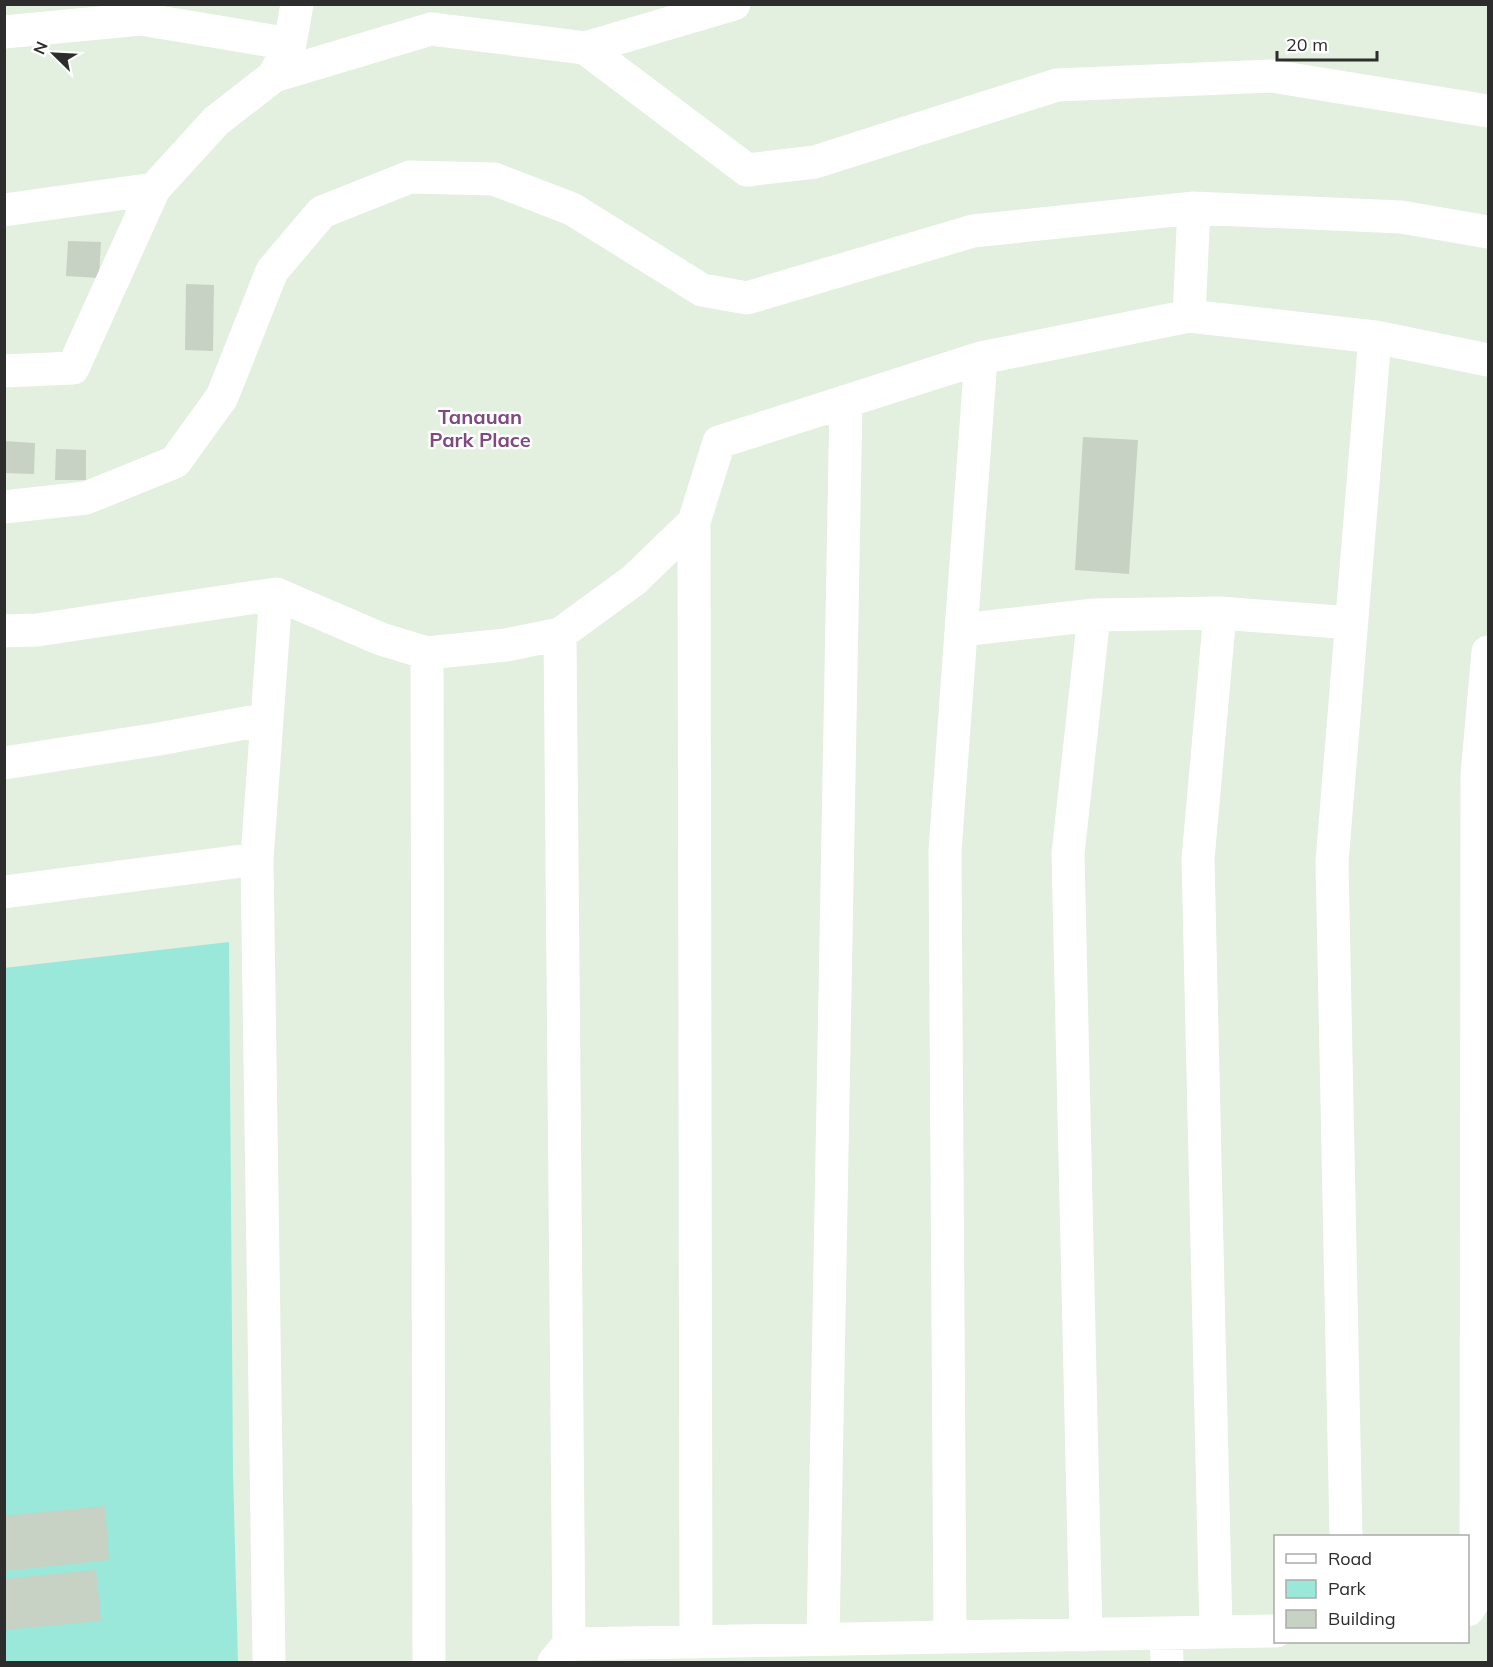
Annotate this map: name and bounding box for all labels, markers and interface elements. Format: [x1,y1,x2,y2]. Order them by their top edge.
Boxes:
north arrow [24,24,84,84]
scale bar [1277,24,1378,62]
text: 20 m [1286,33,1328,56]
text: N [29,38,52,57]
district label: Tanauan Park Place [429,404,531,452]
legend [1274,1535,1469,1643]
text: Road [1328,1547,1372,1570]
text: Park [1328,1577,1367,1600]
text: Building [1328,1607,1396,1630]

